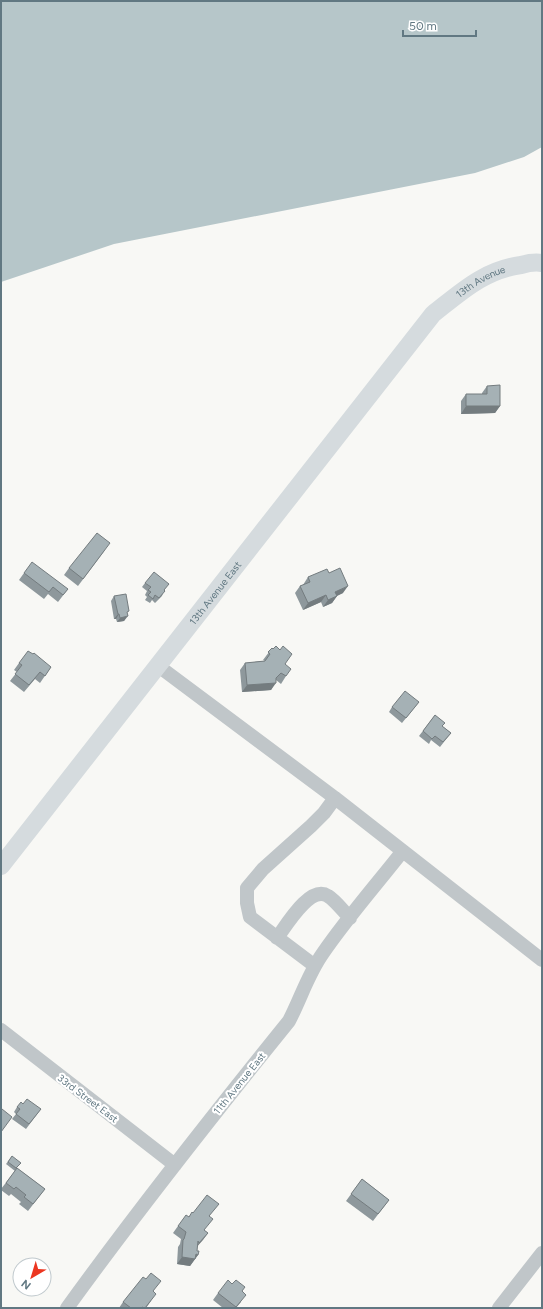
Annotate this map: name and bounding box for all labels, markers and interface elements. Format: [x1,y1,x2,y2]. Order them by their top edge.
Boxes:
scale bar [403,12,476,38]
text: 50 m [409,19,437,33]
street label: 13th Avenue [453,263,508,301]
street label: 13th Avenue East [186,558,244,627]
street label: 11th Avenue East [210,1050,268,1117]
street label: 33rd Street East [55,1071,121,1126]
north arrow [12,1257,52,1297]
text: N [19,1277,34,1292]

